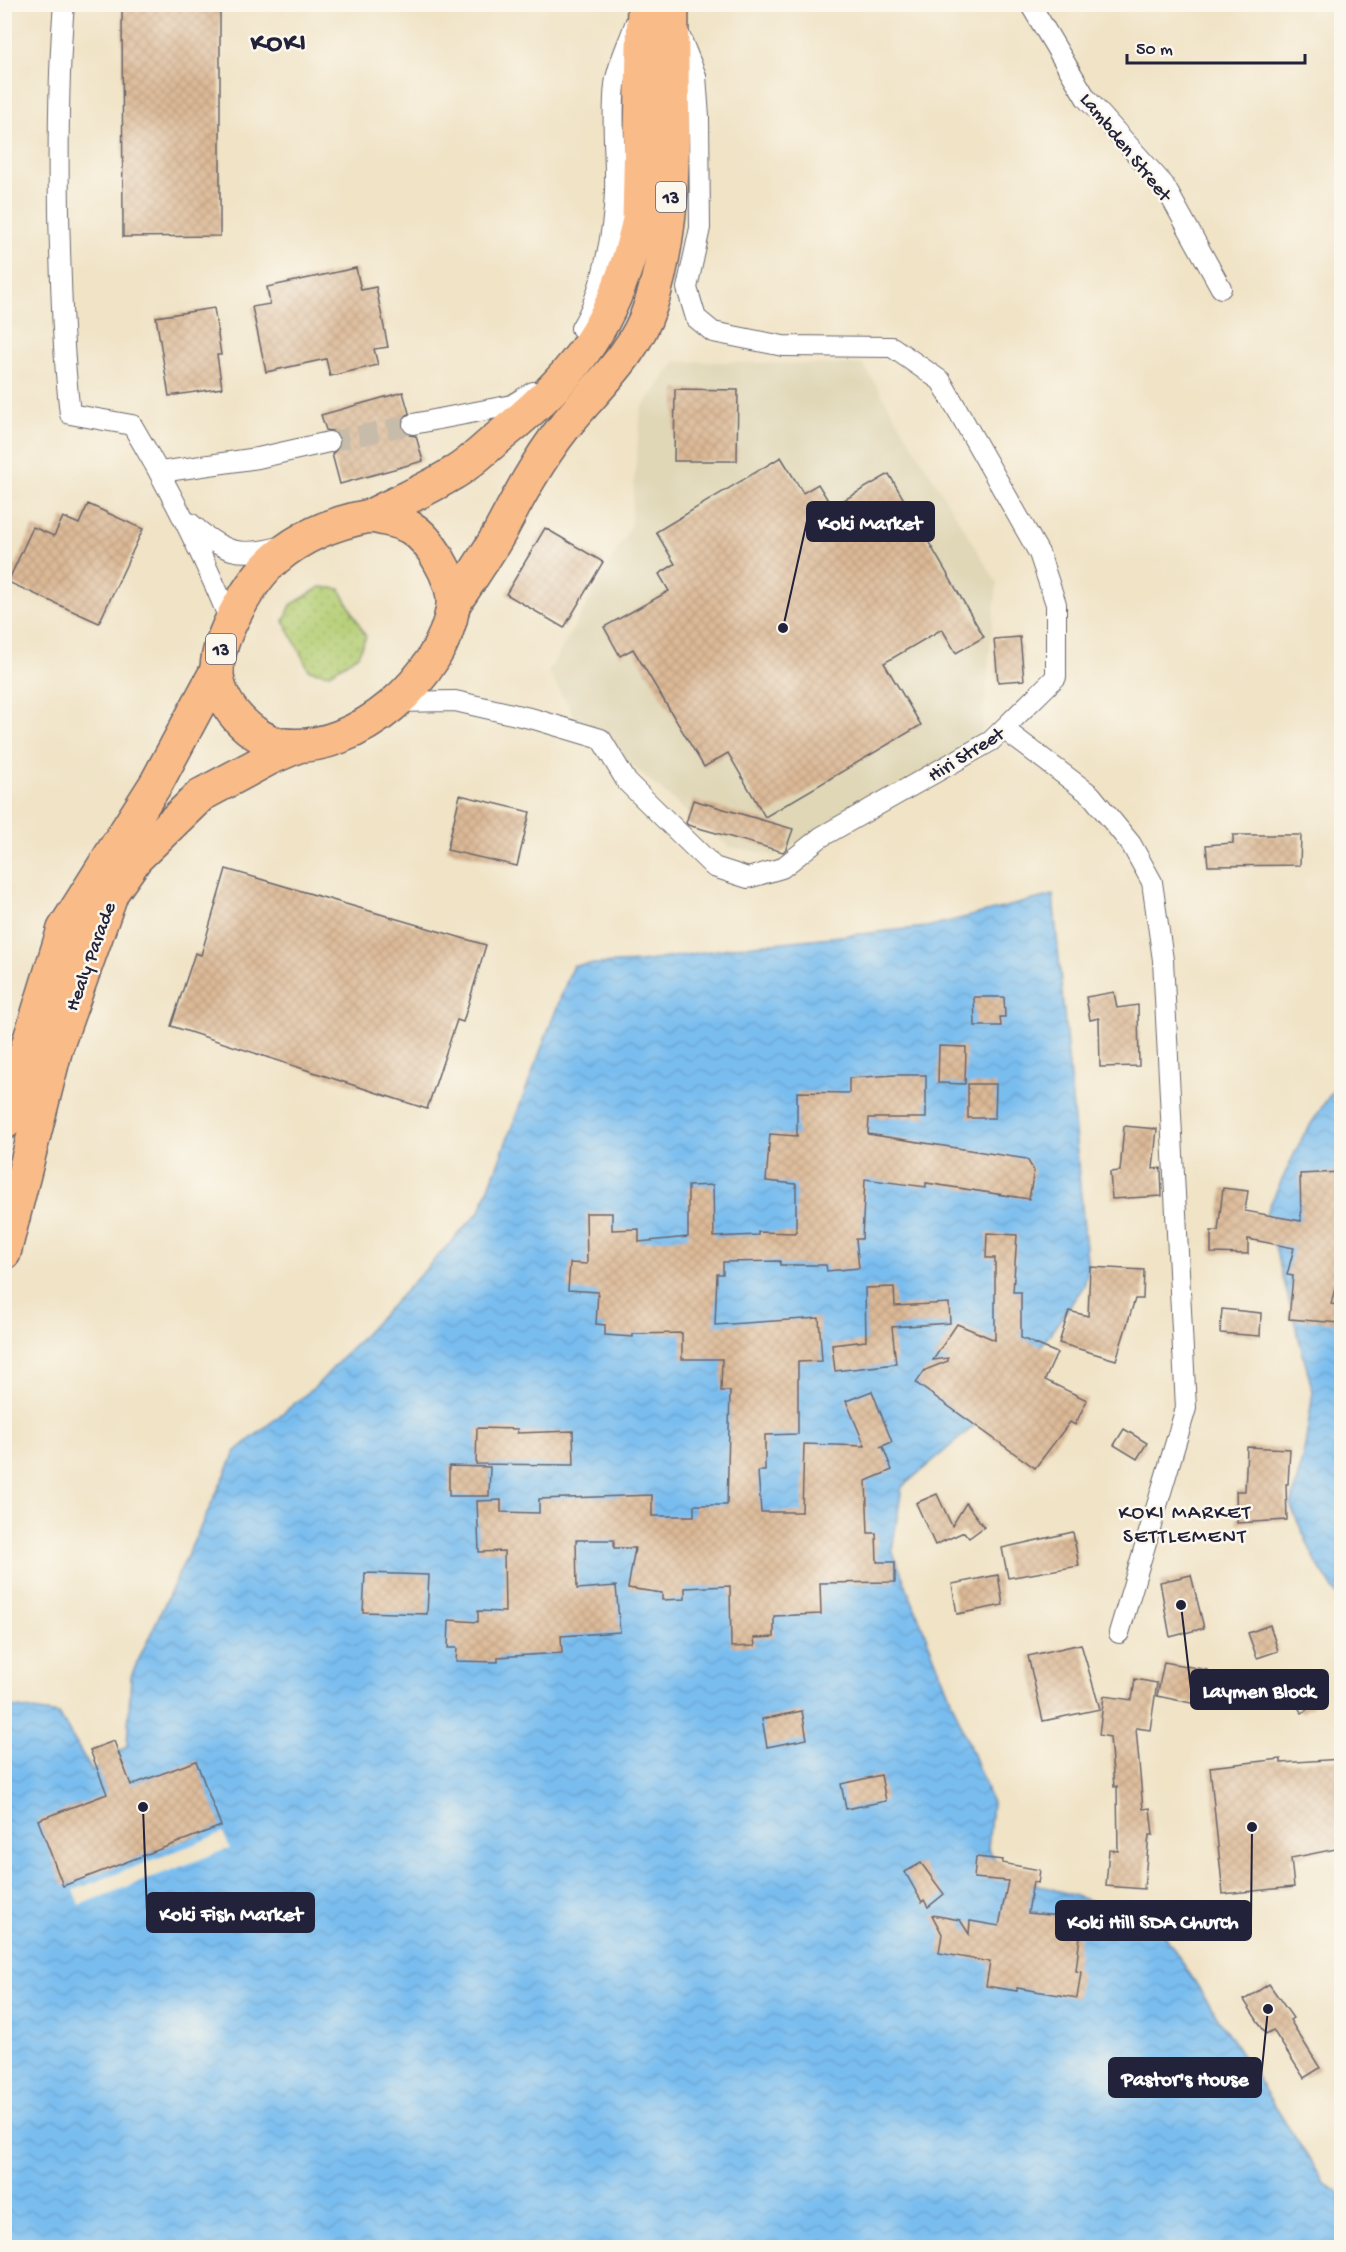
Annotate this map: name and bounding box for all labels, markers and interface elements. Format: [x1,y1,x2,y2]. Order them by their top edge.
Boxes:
scale bar [1127,27,1306,65]
district label: KOKI [250,29,307,60]
text: 50 m [1136,40,1173,61]
street label: Lambden Street [1074,89,1176,208]
road number: 13 [656,182,686,212]
callout: Koki Market [807,502,934,541]
text: Koki Market [817,513,924,538]
road number: 13 [206,634,236,664]
street label: Hiri Street [925,723,1011,788]
street label: Healy Parade [62,899,123,1015]
district label: KOKI MARKET SETTLEMENT [1119,1502,1251,1551]
callout: Laymen Block [1191,1670,1328,1709]
text: Laymen Block [1202,1681,1318,1706]
callout: Koki Fish Market [147,1893,314,1932]
callout: Koki Hill SDA Church [1056,1901,1251,1940]
text: Koki Fish Market [158,1904,305,1929]
text: Koki Hill SDA Church [1066,1912,1239,1937]
callout: Pastor's House [1109,2058,1261,2097]
text: Pastor's House [1120,2069,1250,2094]

